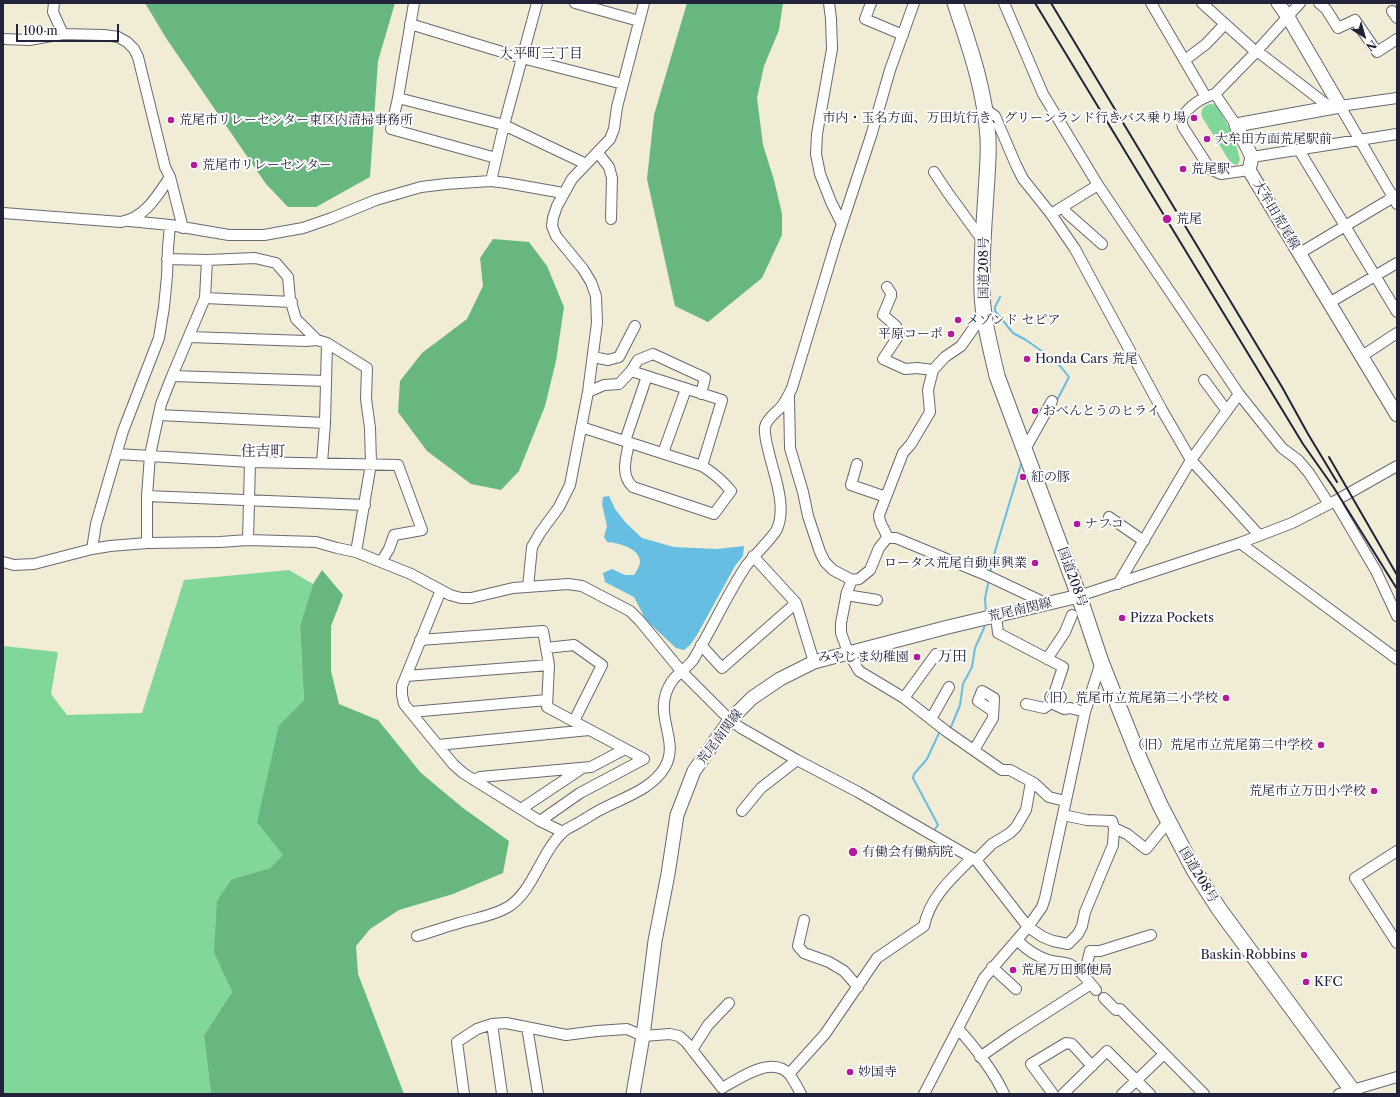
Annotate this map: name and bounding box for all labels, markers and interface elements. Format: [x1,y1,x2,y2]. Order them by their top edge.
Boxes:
scale bar [18,16,121,42]
north arrow [1344,16,1384,56]
text: 100 m [23,23,58,38]
text: N [1363,37,1379,54]
district label: 大平町三丁目 [499,46,583,62]
place label: 市内・玉名方面、万田坑行き、グリーンランド行きバス乗り場 [823,110,1186,126]
place label: 荒尾市リレーセンター東区内清掃事務所 [179,112,413,128]
marker: 市内・玉名方面、万田坑行き、グリーンランド行きバス乗り場 [1189,113,1199,123]
marker: 荒尾市リレーセンター東区内清掃事務所 [166,115,176,125]
place label: 大牟田方面荒尾駅前 [1215,131,1332,147]
marker: 大牟田方面荒尾駅前 [1202,134,1212,144]
place label: 荒尾市リレーセンター [202,157,332,173]
marker: 荒尾市リレーセンター [189,160,199,170]
place label: 荒尾駅 [1191,161,1230,177]
marker: 荒尾駅 [1178,164,1188,174]
street label: 大牟田荒尾線 [1249,178,1303,252]
place label: 荒尾 [1176,211,1202,227]
marker: 荒尾 [1161,213,1173,225]
street label: 国道208号 [976,237,992,299]
place label: メゾンド セピア [966,312,1060,328]
marker: メゾンド セピア [953,315,963,325]
place label: 平原コーポ [878,326,943,342]
marker: 平原コーポ [946,329,956,339]
place label: Honda Cars 荒尾 [1035,351,1138,367]
marker: Honda Cars 荒尾 [1022,354,1032,364]
place label: おべんとうのヒライ [1043,403,1160,419]
marker: おべんとうのヒライ [1030,406,1040,416]
district label: 住吉町 [241,443,285,461]
place label: 紅の豚 [1031,469,1070,485]
marker: 紅の豚 [1018,472,1028,482]
place label: ナフコ [1085,516,1124,532]
marker: ナフコ [1072,519,1082,529]
street label: 国道208号 [1054,545,1090,609]
place label: ロータス荒尾自動車興業 [884,555,1027,571]
marker: ロータス荒尾自動車興業 [1030,558,1040,568]
street label: 荒尾南関線 [987,595,1053,625]
place label: Pizza Pockets [1130,610,1214,626]
marker: Pizza Pockets [1117,613,1127,623]
district label: 万田 [937,648,967,666]
place label: みやじま幼稚園 [818,649,909,665]
marker: みやじま幼稚園 [912,652,922,662]
place label: （旧）荒尾市立荒尾第二小学校 [1036,690,1218,706]
marker: （旧）荒尾市立荒尾第二小学校 [1221,693,1231,703]
street label: 荒尾南関線 [694,706,746,768]
place label: （旧）荒尾市立荒尾第二中学校 [1131,737,1313,753]
marker: （旧）荒尾市立荒尾第二中学校 [1316,740,1326,750]
place label: 荒尾市立万田小学校 [1249,783,1366,799]
marker: 荒尾市立万田小学校 [1369,786,1379,796]
place label: 有働会有働病院 [862,844,953,860]
street label: 国道208号 [1175,844,1221,906]
marker: 有働会有働病院 [847,846,859,858]
place label: Baskin Robbins [1201,947,1296,963]
marker: Baskin Robbins [1299,950,1309,960]
place label: 荒尾万田郵便局 [1021,962,1112,978]
marker: 荒尾万田郵便局 [1008,965,1018,975]
place label: KFC [1314,974,1343,990]
marker: KFC [1301,977,1311,987]
place label: 妙国寺 [858,1064,897,1080]
marker: 妙国寺 [845,1067,855,1077]

